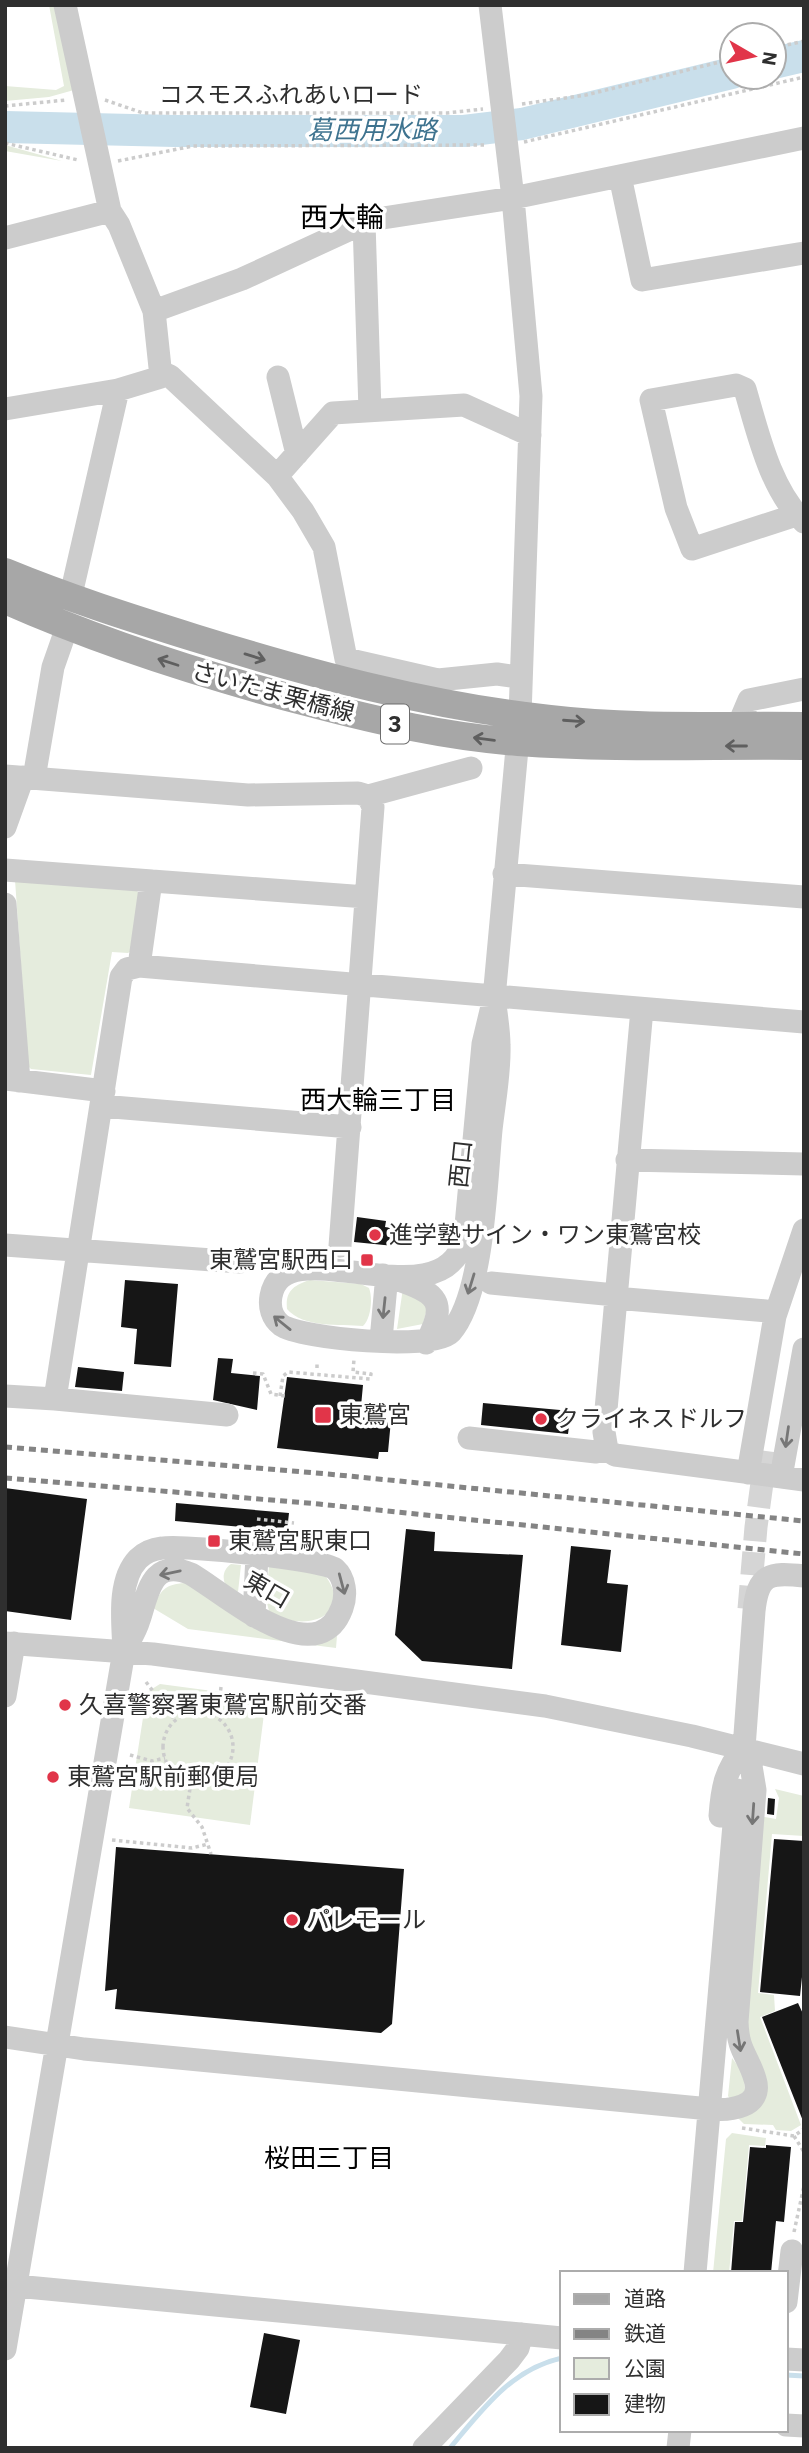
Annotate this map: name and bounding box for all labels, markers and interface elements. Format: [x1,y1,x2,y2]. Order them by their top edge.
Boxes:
north arrow [718,21,788,91]
text: N [757,50,783,67]
street label: コスモスふれあいロード [159,78,423,110]
water label: 葛西用水路 [307,112,439,146]
district label: 西大輪 [300,198,384,235]
one-way arrow [244,651,266,664]
street label: さいたま栗橋線 [188,654,358,728]
one-way arrow [157,655,179,668]
road number: 3 [381,704,409,744]
one-way arrow [562,715,585,728]
one-way arrow [473,732,496,745]
one-way arrow [724,739,747,752]
district label: 西大輪三丁目 [300,1082,456,1116]
street label: 西口 [442,1138,478,1189]
place label: 進学塾サイン・ワン東鷲宮校 [389,1218,701,1250]
marker: 進学塾サイン・ワン東鷲宮校 [367,1227,383,1243]
place label: 東鷲宮駅西口 [209,1243,353,1275]
marker: 東鷲宮駅西口 [359,1252,375,1268]
one-way arrow [464,1273,477,1295]
one-way arrow [377,1296,390,1319]
one-way arrow [274,1315,292,1330]
place label: 東鷲宮 [339,1398,411,1430]
place label: クライネスドルフ [555,1402,747,1434]
marker: 東鷲宮 [313,1405,333,1425]
marker: クライネスドルフ [533,1411,549,1427]
one-way arrow [781,1425,794,1448]
place label: 東鷲宮駅東口 [228,1524,372,1556]
marker: 東鷲宮駅東口 [206,1533,222,1549]
street label: 東口 [239,1563,296,1615]
one-way arrow [159,1567,181,1580]
one-way arrow [336,1573,349,1595]
place label: 久喜警察署東鷲宮駅前交番 [79,1688,367,1720]
marker: 久喜警察署東鷲宮駅前交番 [57,1697,73,1713]
place label: 東鷲宮駅前郵便局 [67,1760,259,1792]
marker: 東鷲宮駅前郵便局 [45,1769,61,1785]
one-way arrow [746,1802,759,1825]
place label: パレモール [306,1903,426,1935]
marker: パレモール [284,1912,300,1928]
one-way arrow [733,2029,746,2052]
district label: 桜田三丁目 [264,2140,394,2174]
legend [560,2271,788,2432]
text: 道路 [624,2284,666,2312]
text: 鉄道 [624,2319,666,2347]
text: 公園 [624,2354,666,2382]
text: 建物 [624,2389,666,2417]

